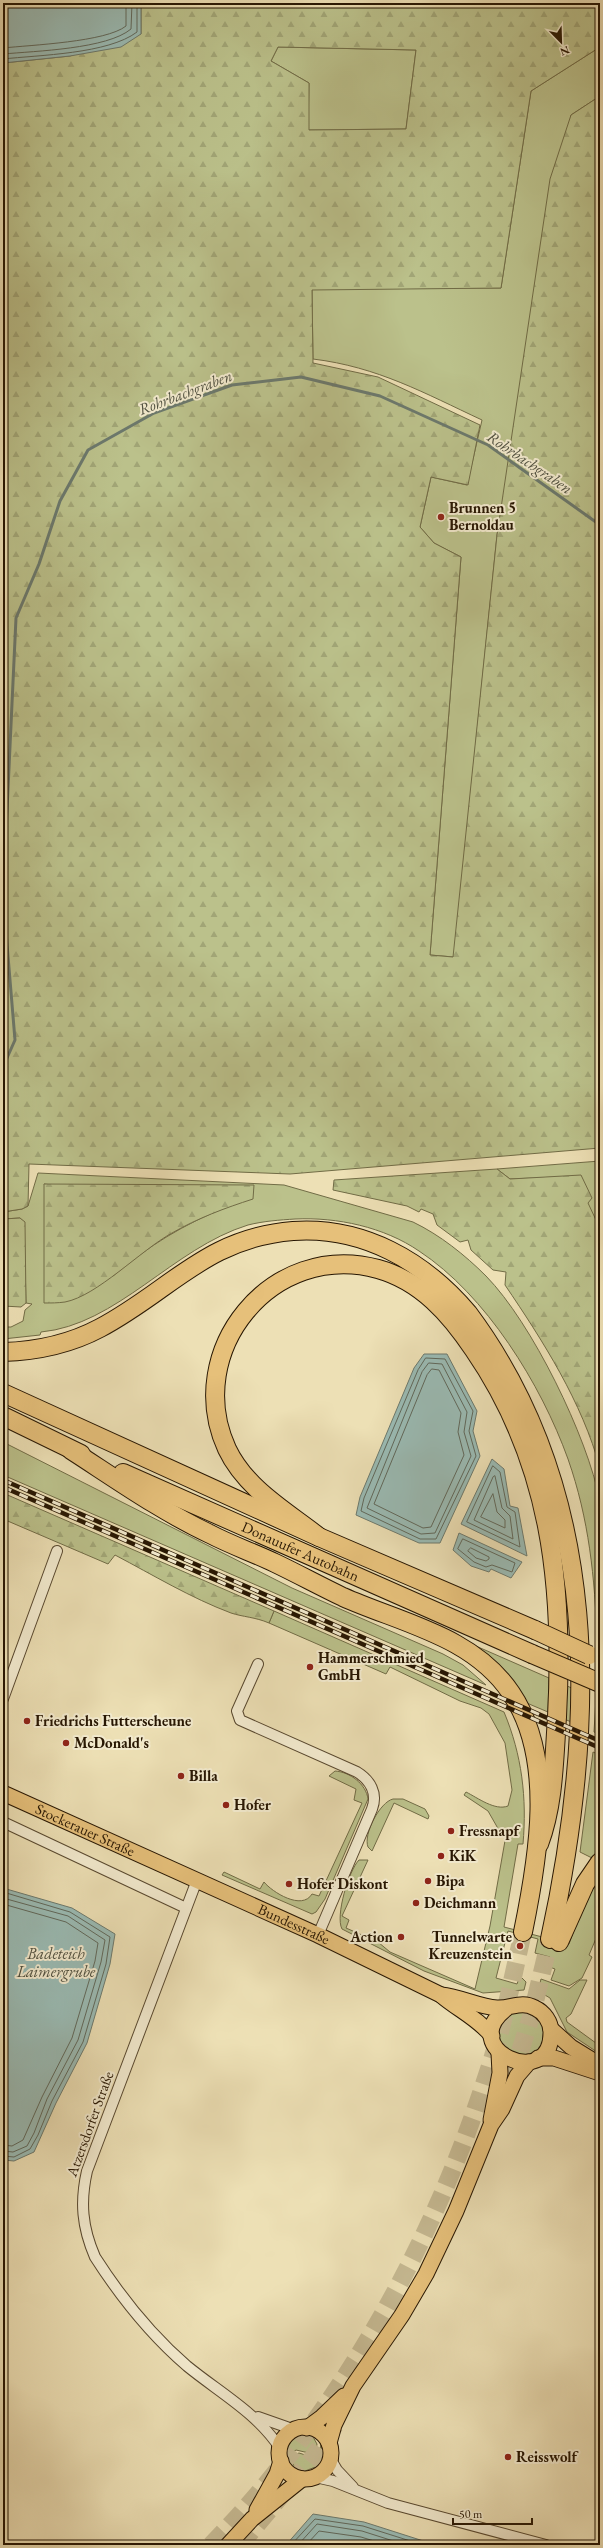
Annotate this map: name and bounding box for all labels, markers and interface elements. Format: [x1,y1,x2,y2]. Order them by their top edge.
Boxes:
north arrow [541,22,581,62]
text: N [558,43,572,59]
water label: Rohrbachgraben [135,365,235,420]
water label: Rohrbachgraben [483,426,577,499]
place label: Brunnen 5 Bernoldau [449,498,516,534]
marker: Brunnen 5 Bernoldau [436,512,446,522]
street label: Donauufer Autobahn [239,1517,362,1585]
place label: Hammerschmied GmbH [318,1648,425,1684]
marker: Hammerschmied GmbH [305,1662,315,1672]
place label: Friedrichs Futterscheune [35,1711,191,1730]
marker: Friedrichs Futterscheune [22,1716,32,1726]
place label: McDonald's [74,1733,149,1752]
marker: McDonald's [61,1738,71,1748]
place label: Billa [189,1766,218,1785]
marker: Billa [176,1771,186,1781]
place label: Hofer [234,1795,272,1814]
street label: Stockerauer Straße [33,1799,138,1860]
marker: Hofer [221,1800,231,1810]
place label: Fressnapf [459,1821,521,1840]
marker: Fressnapf [446,1826,456,1836]
place label: KiK [449,1846,477,1865]
marker: KiK [436,1851,446,1861]
place label: Bipa [436,1871,465,1890]
place label: Hofer Diskont [297,1874,389,1893]
marker: Bipa [423,1876,433,1886]
marker: Hofer Diskont [284,1879,294,1889]
place label: Deichmann [424,1893,497,1912]
marker: Deichmann [411,1898,421,1908]
street label: Bundesstraße [255,1899,333,1948]
place label: Action [349,1927,394,1946]
place label: Tunnelwarte Kreuzenstein [429,1927,512,1963]
marker: Action [396,1932,406,1942]
marker: Tunnelwarte Kreuzenstein [515,1941,525,1951]
water label: Badeteich Laimergrube [16,1943,96,1982]
street label: Atzersdorfer Straße [61,2068,117,2180]
place label: Reisswolf [516,2447,580,2466]
marker: Reisswolf [503,2452,513,2462]
scale bar [453,2500,532,2526]
text: 50 m [459,2506,483,2522]

